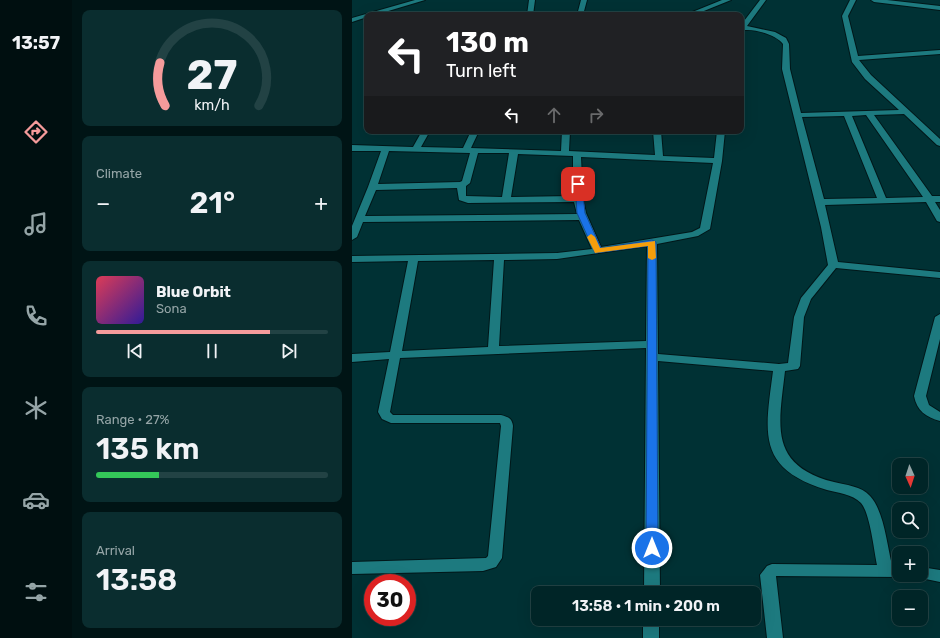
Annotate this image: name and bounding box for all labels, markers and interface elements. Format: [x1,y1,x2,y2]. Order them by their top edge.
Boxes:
text: 130 m [446,26,529,59]
icon: left [380,28,432,80]
text: 13:57 [12,32,60,54]
text: 27 [187,50,237,99]
text: Turn left [446,60,516,82]
text: km/h [194,96,230,113]
icon: left [501,104,523,126]
icon: ahead [543,104,565,126]
icon: right [585,104,607,126]
icon: directions [22,118,50,146]
text: Climate [96,166,142,181]
pin [561,167,595,201]
icon: arrive [567,173,589,195]
text: 21° [190,185,235,221]
text: − [96,190,110,217]
text: + [314,190,328,217]
icon: music [22,210,50,238]
text: Blue Orbit [156,283,231,301]
text: Sona [156,301,187,316]
icon: phone [22,302,50,330]
icon: previous [124,340,146,362]
icon: pause [201,340,223,362]
icon: next [278,340,300,362]
icon: climate [22,394,50,422]
text: Range · 27% [96,412,169,427]
text: 135 km [96,431,200,467]
north arrow [892,458,928,494]
map controls [892,458,928,626]
icon: car [22,486,50,514]
button: search [892,502,928,538]
position arrow [631,527,673,569]
text: Arrival [96,543,135,558]
button: + [892,546,928,582]
text: 13:58 [96,562,177,598]
speed limit sign: 30 [364,574,416,626]
icon: filters [22,578,50,606]
button: − [892,590,928,626]
text: 13:58 · 1 min · 200 m [572,597,720,615]

